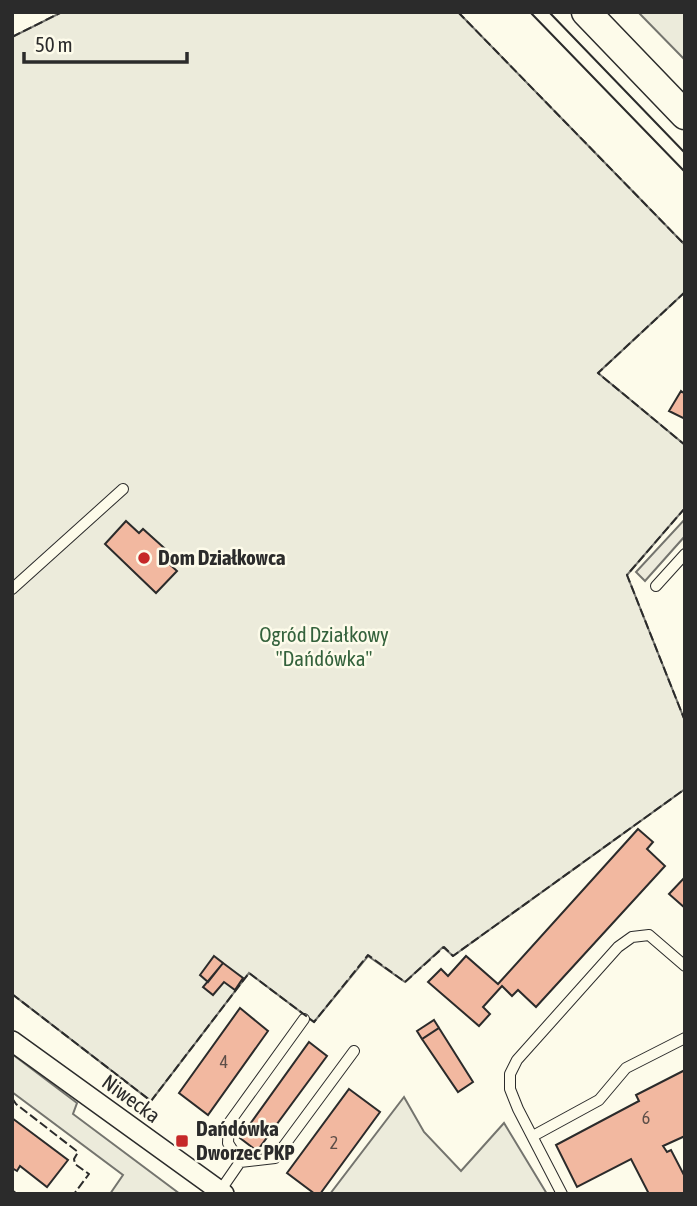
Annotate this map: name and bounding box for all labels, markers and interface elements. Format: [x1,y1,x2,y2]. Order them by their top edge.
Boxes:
scale bar [24,21,187,65]
text: 50 m [35,32,73,56]
place label: Dom Działkowca [158,545,286,569]
marker: Dom Działkowca [136,550,152,566]
park label: Ogród Działkowy "Dańdówka" [259,622,389,670]
house number: 4 [220,1051,228,1072]
street label: Niwecka [98,1069,165,1127]
house number: 6 [642,1107,650,1128]
place label: Dańdówka Dworzec PKP [196,1116,295,1164]
house number: 2 [330,1132,338,1153]
marker: Dańdówka Dworzec PKP [174,1133,190,1149]

